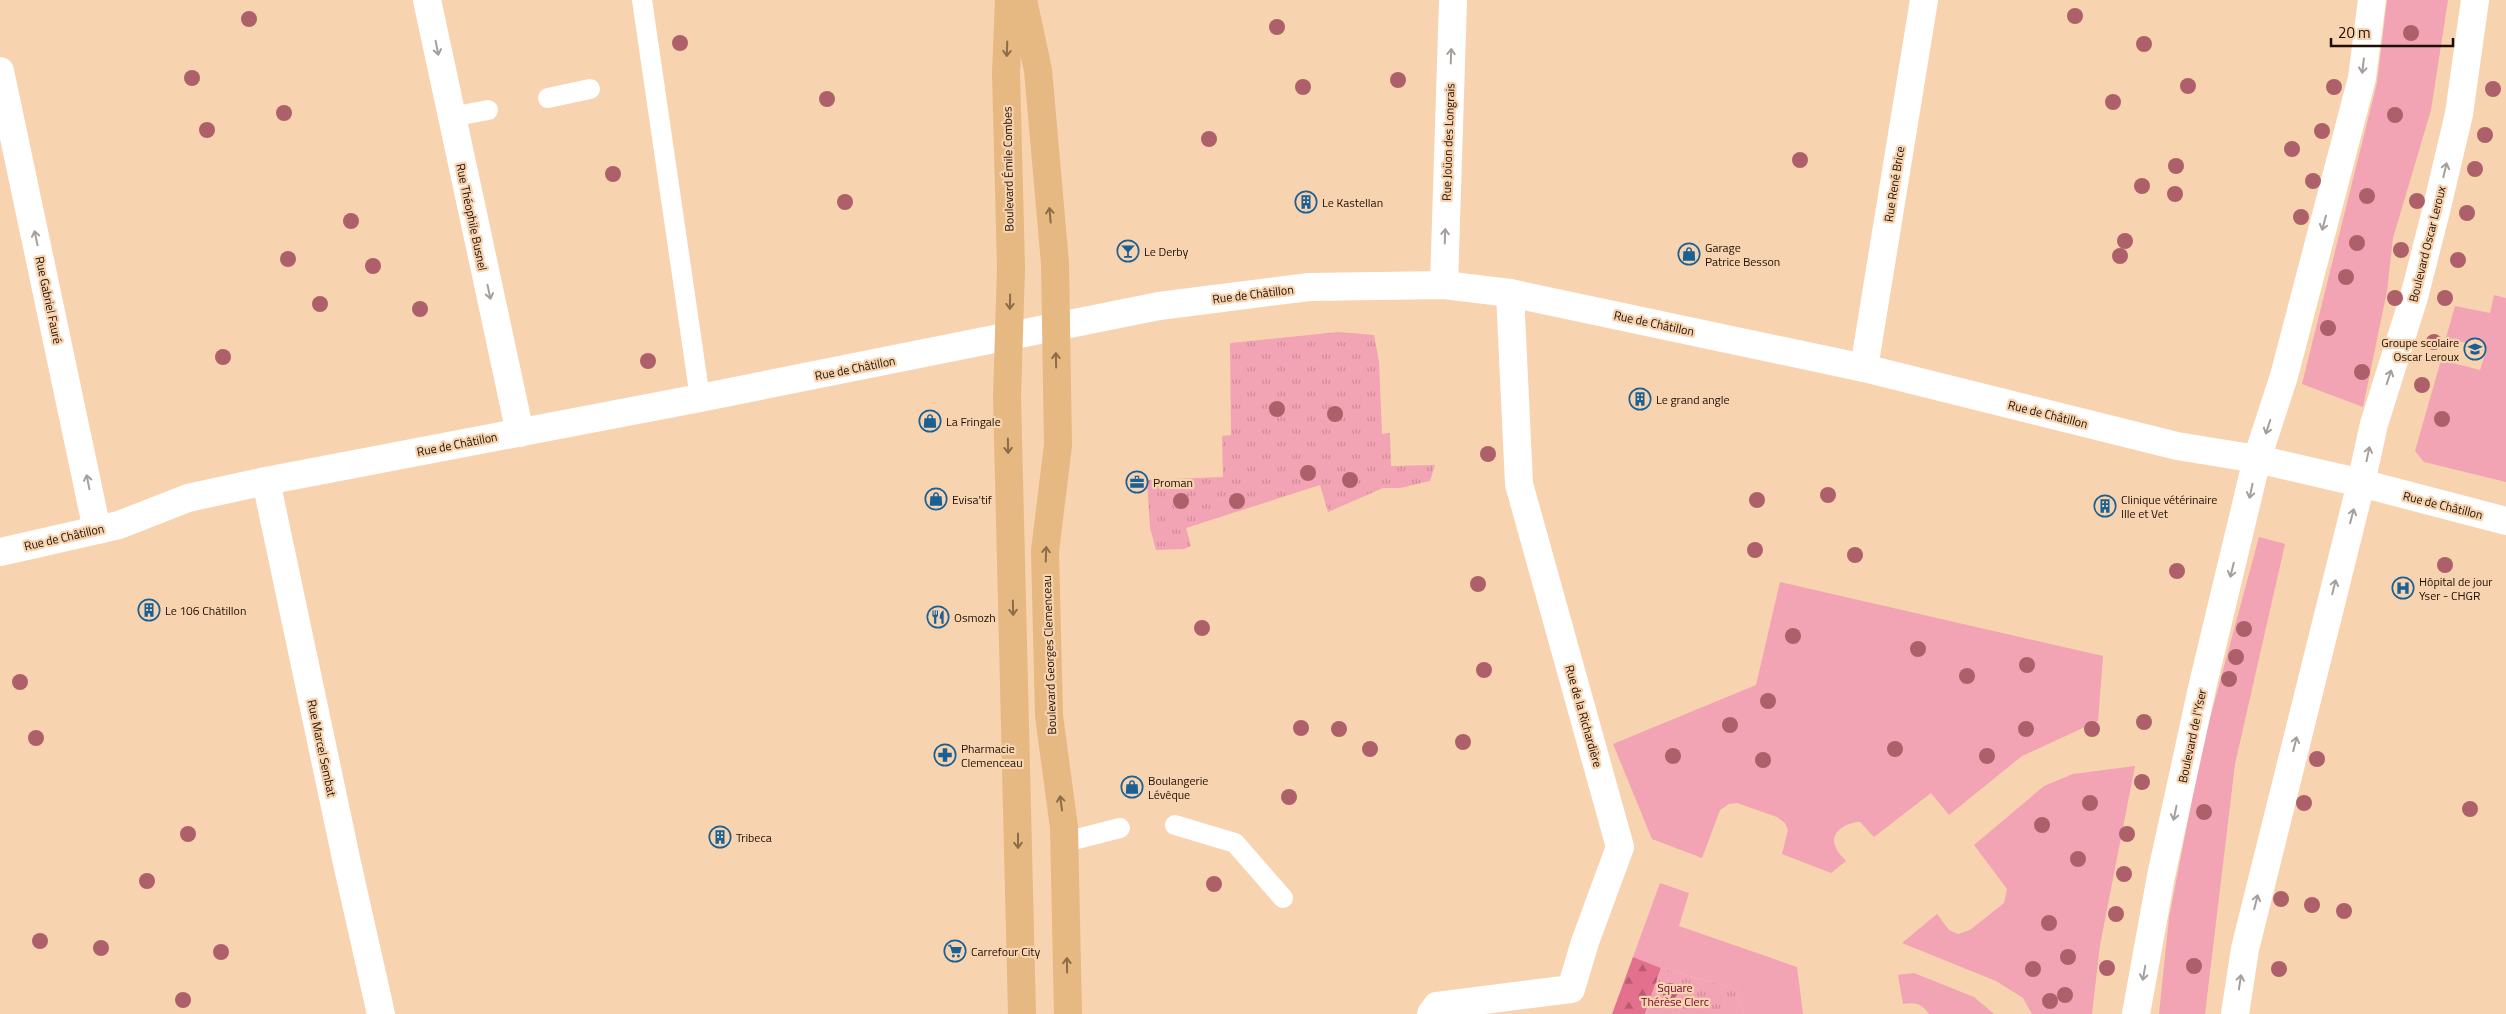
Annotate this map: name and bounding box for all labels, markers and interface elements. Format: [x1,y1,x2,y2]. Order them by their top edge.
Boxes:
scale bar [2331,15,2454,47]
text: 20 m [2338,21,2371,44]
one-way arrow [432,39,442,55]
one-way arrow [1002,40,1011,56]
one-way arrow [1446,49,1456,65]
one-way arrow [2358,57,2368,73]
street label: Rue Joüon des Longrais [1436,82,1460,201]
street label: Boulevard Émile Combes [997,106,1019,232]
street label: Rue René Brice [1879,145,1909,223]
street label: Rue Théophile Busnel [451,162,493,272]
one-way arrow [2441,162,2450,178]
street label: Boulevard Oscar Leroux [2403,183,2451,304]
building icon: Le Kastellan [1294,190,1318,214]
place label: Le Kastellan [1322,193,1383,212]
one-way arrow [1046,207,1055,223]
one-way arrow [2319,215,2329,231]
one-way arrow [1440,228,1449,244]
one-way arrow [30,230,40,246]
place label: Garage Patrice Besson [1705,238,1780,271]
bar icon: Le Derby [1116,239,1140,263]
place label: Le Derby [1144,242,1189,261]
shop icon: Garage Patrice Besson [1677,242,1701,266]
street label: Rue Gabriel Fauré [30,255,68,345]
street label: Rue de Châtillon [1211,280,1295,308]
one-way arrow [485,284,494,300]
one-way arrow [1005,294,1014,310]
street label: Rue de Châtillon [1612,305,1696,341]
place label: Groupe scolaire Oscar Leroux [2381,333,2460,366]
school or university icon: Groupe scolaire Oscar Leroux [2463,337,2487,361]
street label: Rue de Châtillon [813,351,897,385]
one-way arrow [1051,352,1061,368]
one-way arrow [2384,370,2394,386]
building icon: Le grand angle [1628,387,1652,411]
place label: Le grand angle [1656,390,1730,409]
street label: Rue de Châtillon [2006,395,2090,433]
shop icon: La Fringale [918,409,942,433]
place label: La Fringale [946,412,1001,431]
one-way arrow [2263,419,2272,434]
street label: Rue de Châtillon [415,427,499,461]
one-way arrow [1004,438,1013,454]
one-way arrow [2364,446,2373,462]
office icon: Proman [1125,470,1149,494]
place label: Proman [1153,473,1193,492]
one-way arrow [83,475,92,491]
one-way arrow [2245,483,2255,499]
street label: Rue de Châtillon [2401,486,2485,524]
shop icon: Evisa'tif [924,487,948,511]
place label: Evisa'tif [952,490,992,509]
place label: Clinique vétérinaire Ille et Vet [2121,490,2217,523]
building icon: Clinique vétérinaire Ille et Vet [2093,494,2117,518]
one-way arrow [2348,509,2358,525]
street label: Rue de Châtillon [22,519,106,555]
one-way arrow [1041,546,1051,562]
one-way arrow [2227,562,2236,578]
place label: Hôpital de jour Yser - CHGR [2419,572,2493,605]
street label: Boulevard Georges Clemenceau [1037,575,1061,735]
hospital icon: Hôpital de jour Yser - CHGR [2391,576,2415,600]
one-way arrow [2330,579,2339,595]
building icon: Le 106 Châtillon [137,598,161,622]
one-way arrow [1008,600,1017,616]
place label: Le 106 Châtillon [165,601,246,620]
restaurant icon: Osmozh [926,605,950,629]
place label: Osmozh [954,608,996,627]
street label: Rue de la Richardière [1560,663,1608,769]
street label: Boulevard de l'Yser [2173,687,2211,785]
street label: Rue Marcel Sembat [302,698,342,799]
one-way arrow [2291,737,2301,753]
place label: Pharmacie Clemenceau [961,739,1023,772]
pharmacy icon: Pharmacie Clemenceau [933,743,957,767]
place label: Boulangerie Lévêque [1148,771,1208,804]
shop icon: Boulangerie Lévêque [1120,775,1144,799]
one-way arrow [1056,795,1066,811]
one-way arrow [2170,805,2179,821]
building icon: Tribeca [708,825,732,849]
place label: Tribeca [736,828,772,847]
one-way arrow [1013,832,1023,848]
one-way arrow [2252,895,2261,911]
supermarket icon: Carrefour City [943,939,967,963]
place label: Carrefour City [971,942,1041,961]
one-way arrow [1062,958,1072,974]
one-way arrow [2138,964,2148,980]
one-way arrow [2235,974,2245,990]
park label: Square Thérèse Clerc [1641,978,1709,1011]

